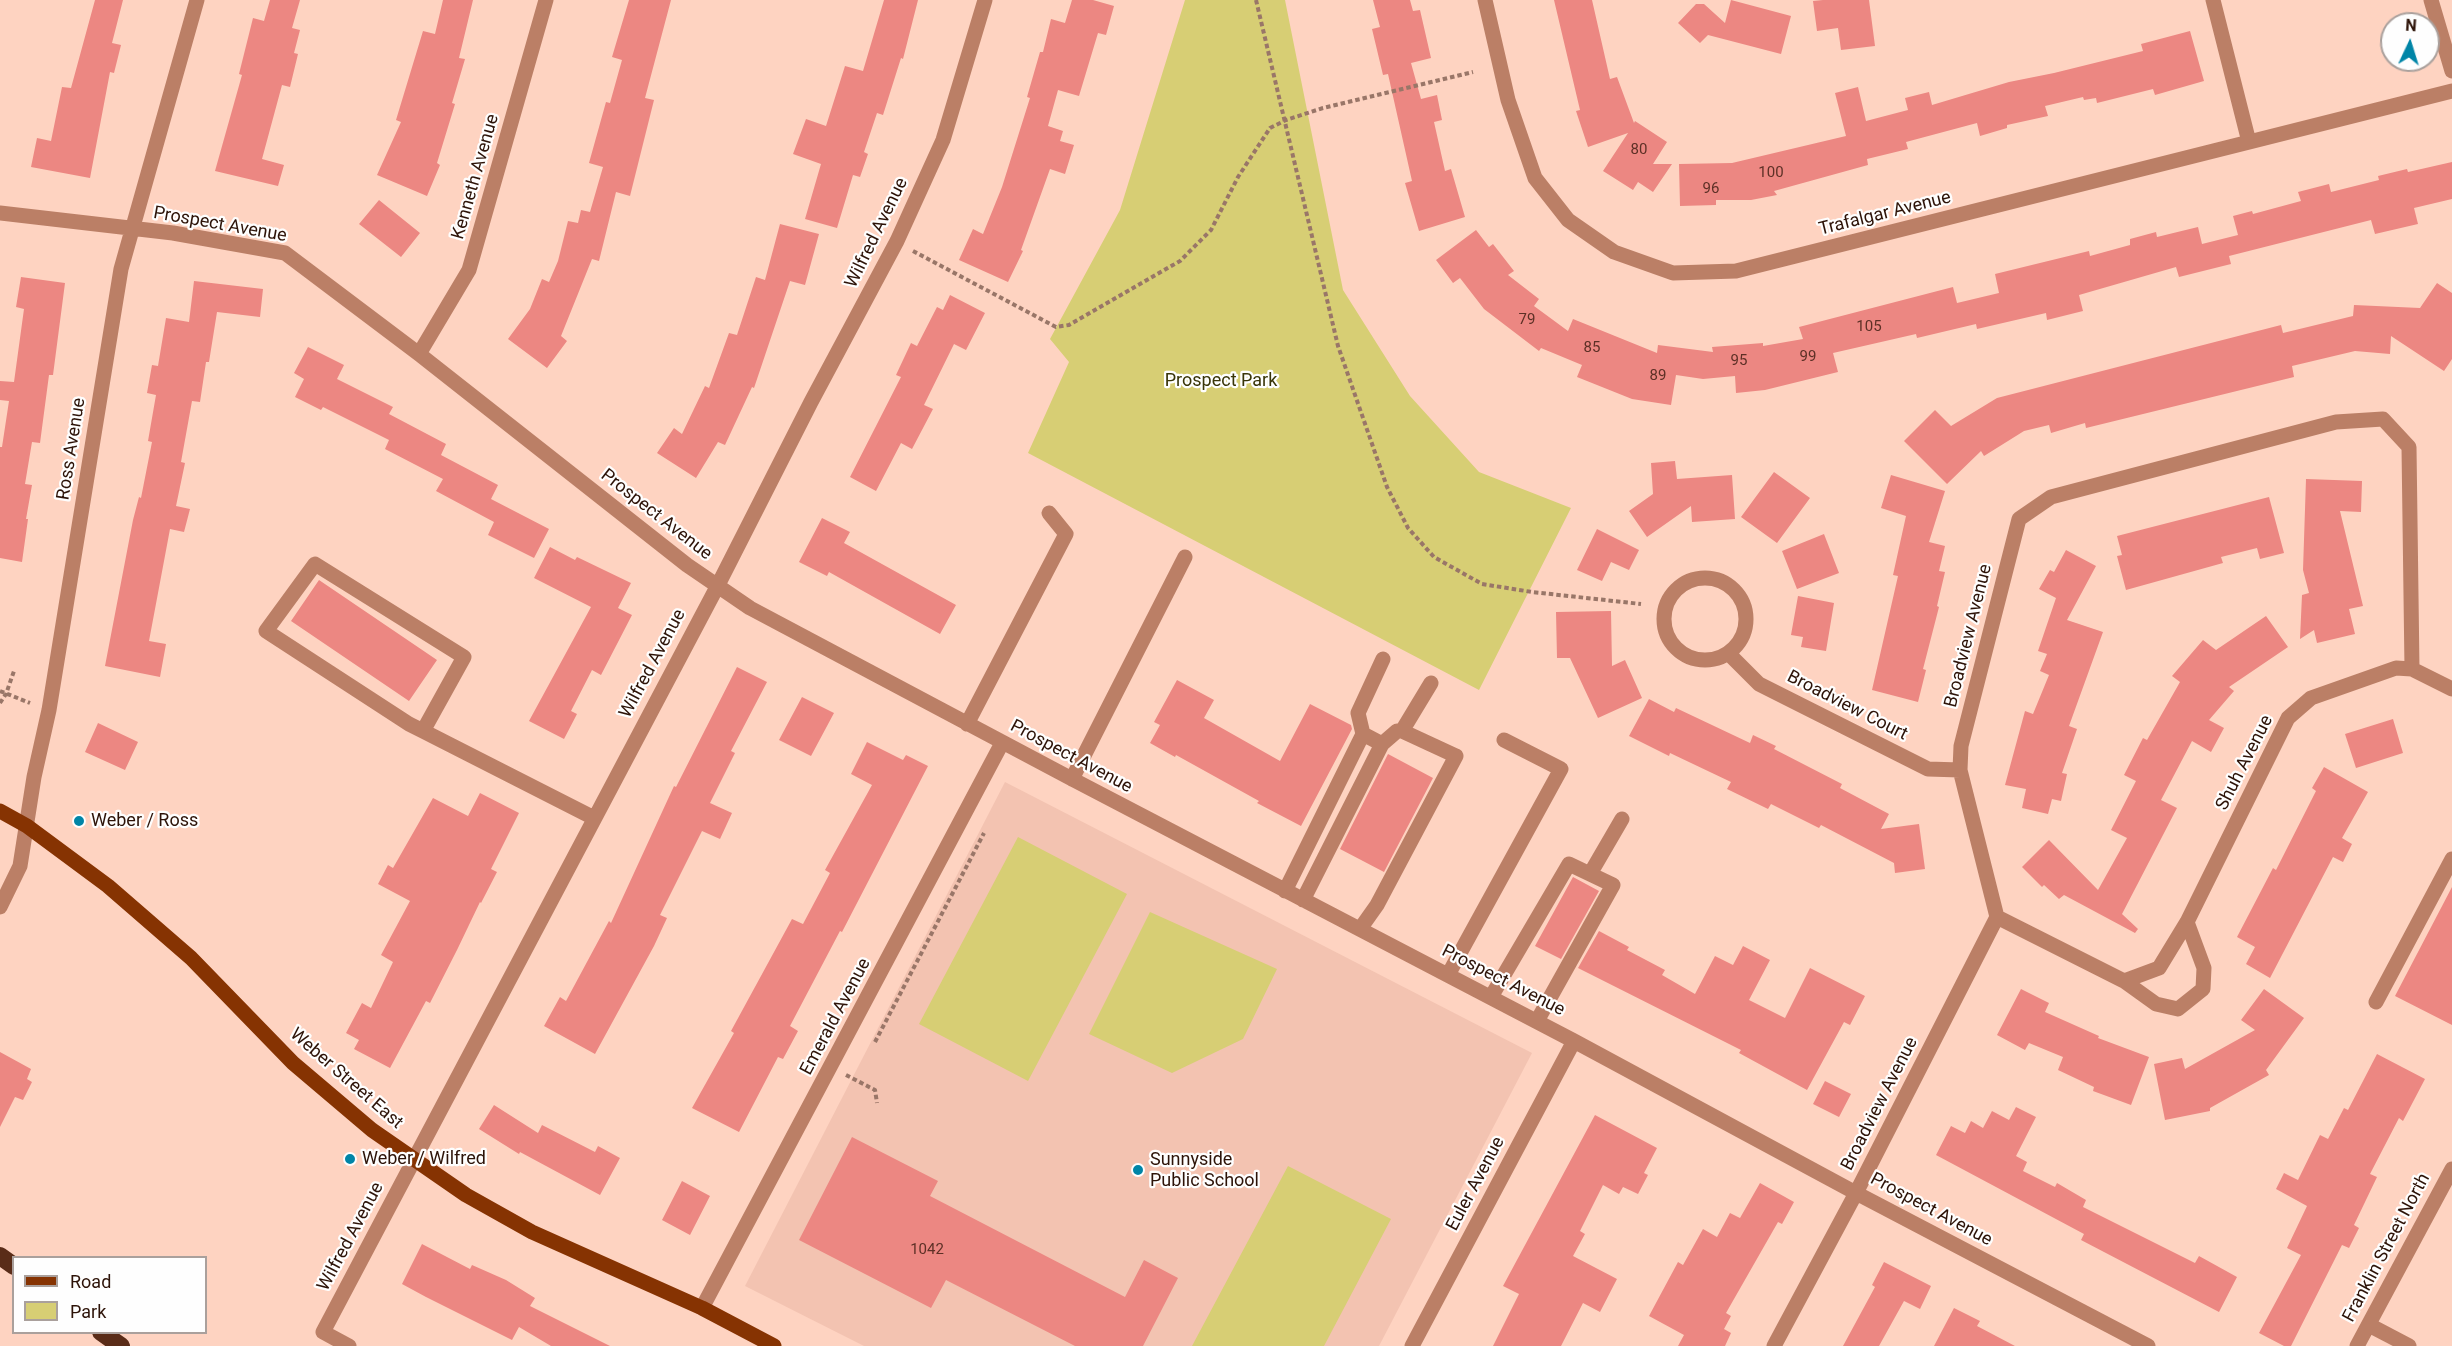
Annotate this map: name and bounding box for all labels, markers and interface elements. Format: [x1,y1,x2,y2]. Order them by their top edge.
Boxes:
north arrow [2380,12,2440,72]
text: N [2405,16,2417,35]
street label: Kenneth Avenue [448,112,504,242]
house number: 80 [1631,141,1647,159]
house number: 100 [1758,164,1784,182]
street label: Wilfred Avenue [841,174,913,292]
house number: 96 [1703,180,1719,198]
street label: Trafalgar Avenue [1817,187,1953,241]
street label: Prospect Avenue [152,203,288,247]
house number: 79 [1519,311,1535,329]
house number: 105 [1856,318,1882,336]
house number: 85 [1584,339,1600,357]
house number: 99 [1800,348,1816,366]
house number: 95 [1731,352,1747,370]
house number: 89 [1650,367,1666,385]
park label: Prospect Park [1165,370,1277,392]
street label: Ross Avenue [53,396,91,502]
street label: Prospect Avenue [596,465,716,565]
street label: Broadview Avenue [1941,562,1997,710]
street label: Wilfred Avenue [615,606,691,722]
street label: Broadview Court [1783,666,1911,746]
street label: Shuh Avenue [2212,712,2278,814]
street label: Prospect Avenue [1006,716,1136,798]
place label: Weber / Ross [91,810,198,832]
marker: Weber / Ross [72,814,86,828]
street label: Prospect Avenue [1438,941,1568,1021]
street label: Emerald Avenue [796,955,876,1079]
street label: Weber Street East [285,1024,407,1134]
street label: Broadview Avenue [1837,1034,1923,1174]
street label: Euler Avenue [1442,1133,1510,1235]
place label: Weber / Wilfred [362,1148,486,1170]
place label: Sunnyside Public School [1150,1149,1259,1192]
marker: Weber / Wilfred [343,1152,357,1166]
marker: Sunnyside Public School [1131,1163,1145,1177]
street label: Prospect Avenue [1866,1169,1996,1251]
street label: Franklin Street North [2339,1170,2435,1326]
street label: Wilfred Avenue [313,1179,389,1295]
house number: 1042 [910,1241,944,1259]
legend [12,1256,207,1334]
text: Road [70,1271,111,1292]
text: Park [70,1301,106,1322]

